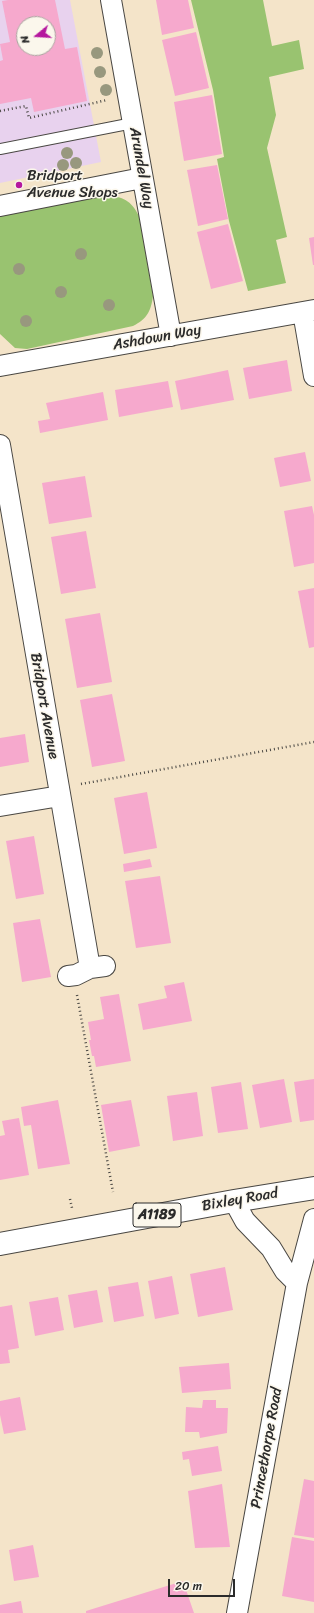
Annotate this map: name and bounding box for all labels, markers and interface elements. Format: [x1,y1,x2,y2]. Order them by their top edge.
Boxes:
north arrow [16,16,56,56]
text: N [15,33,35,46]
street label: Arundel Way [125,126,157,210]
place label: Bridport Avenue Shops [27,167,118,202]
marker: Bridport Avenue Shops [14,180,24,190]
street label: Ashdown Way [111,321,203,355]
street label: Bridport Avenue [26,651,62,761]
street label: Bixley Road [201,1184,279,1216]
road number: A1189 [133,1203,181,1227]
street label: Princethorpe Road [248,1386,286,1510]
scale bar [170,1571,237,1597]
text: 20 m [175,1575,202,1597]

